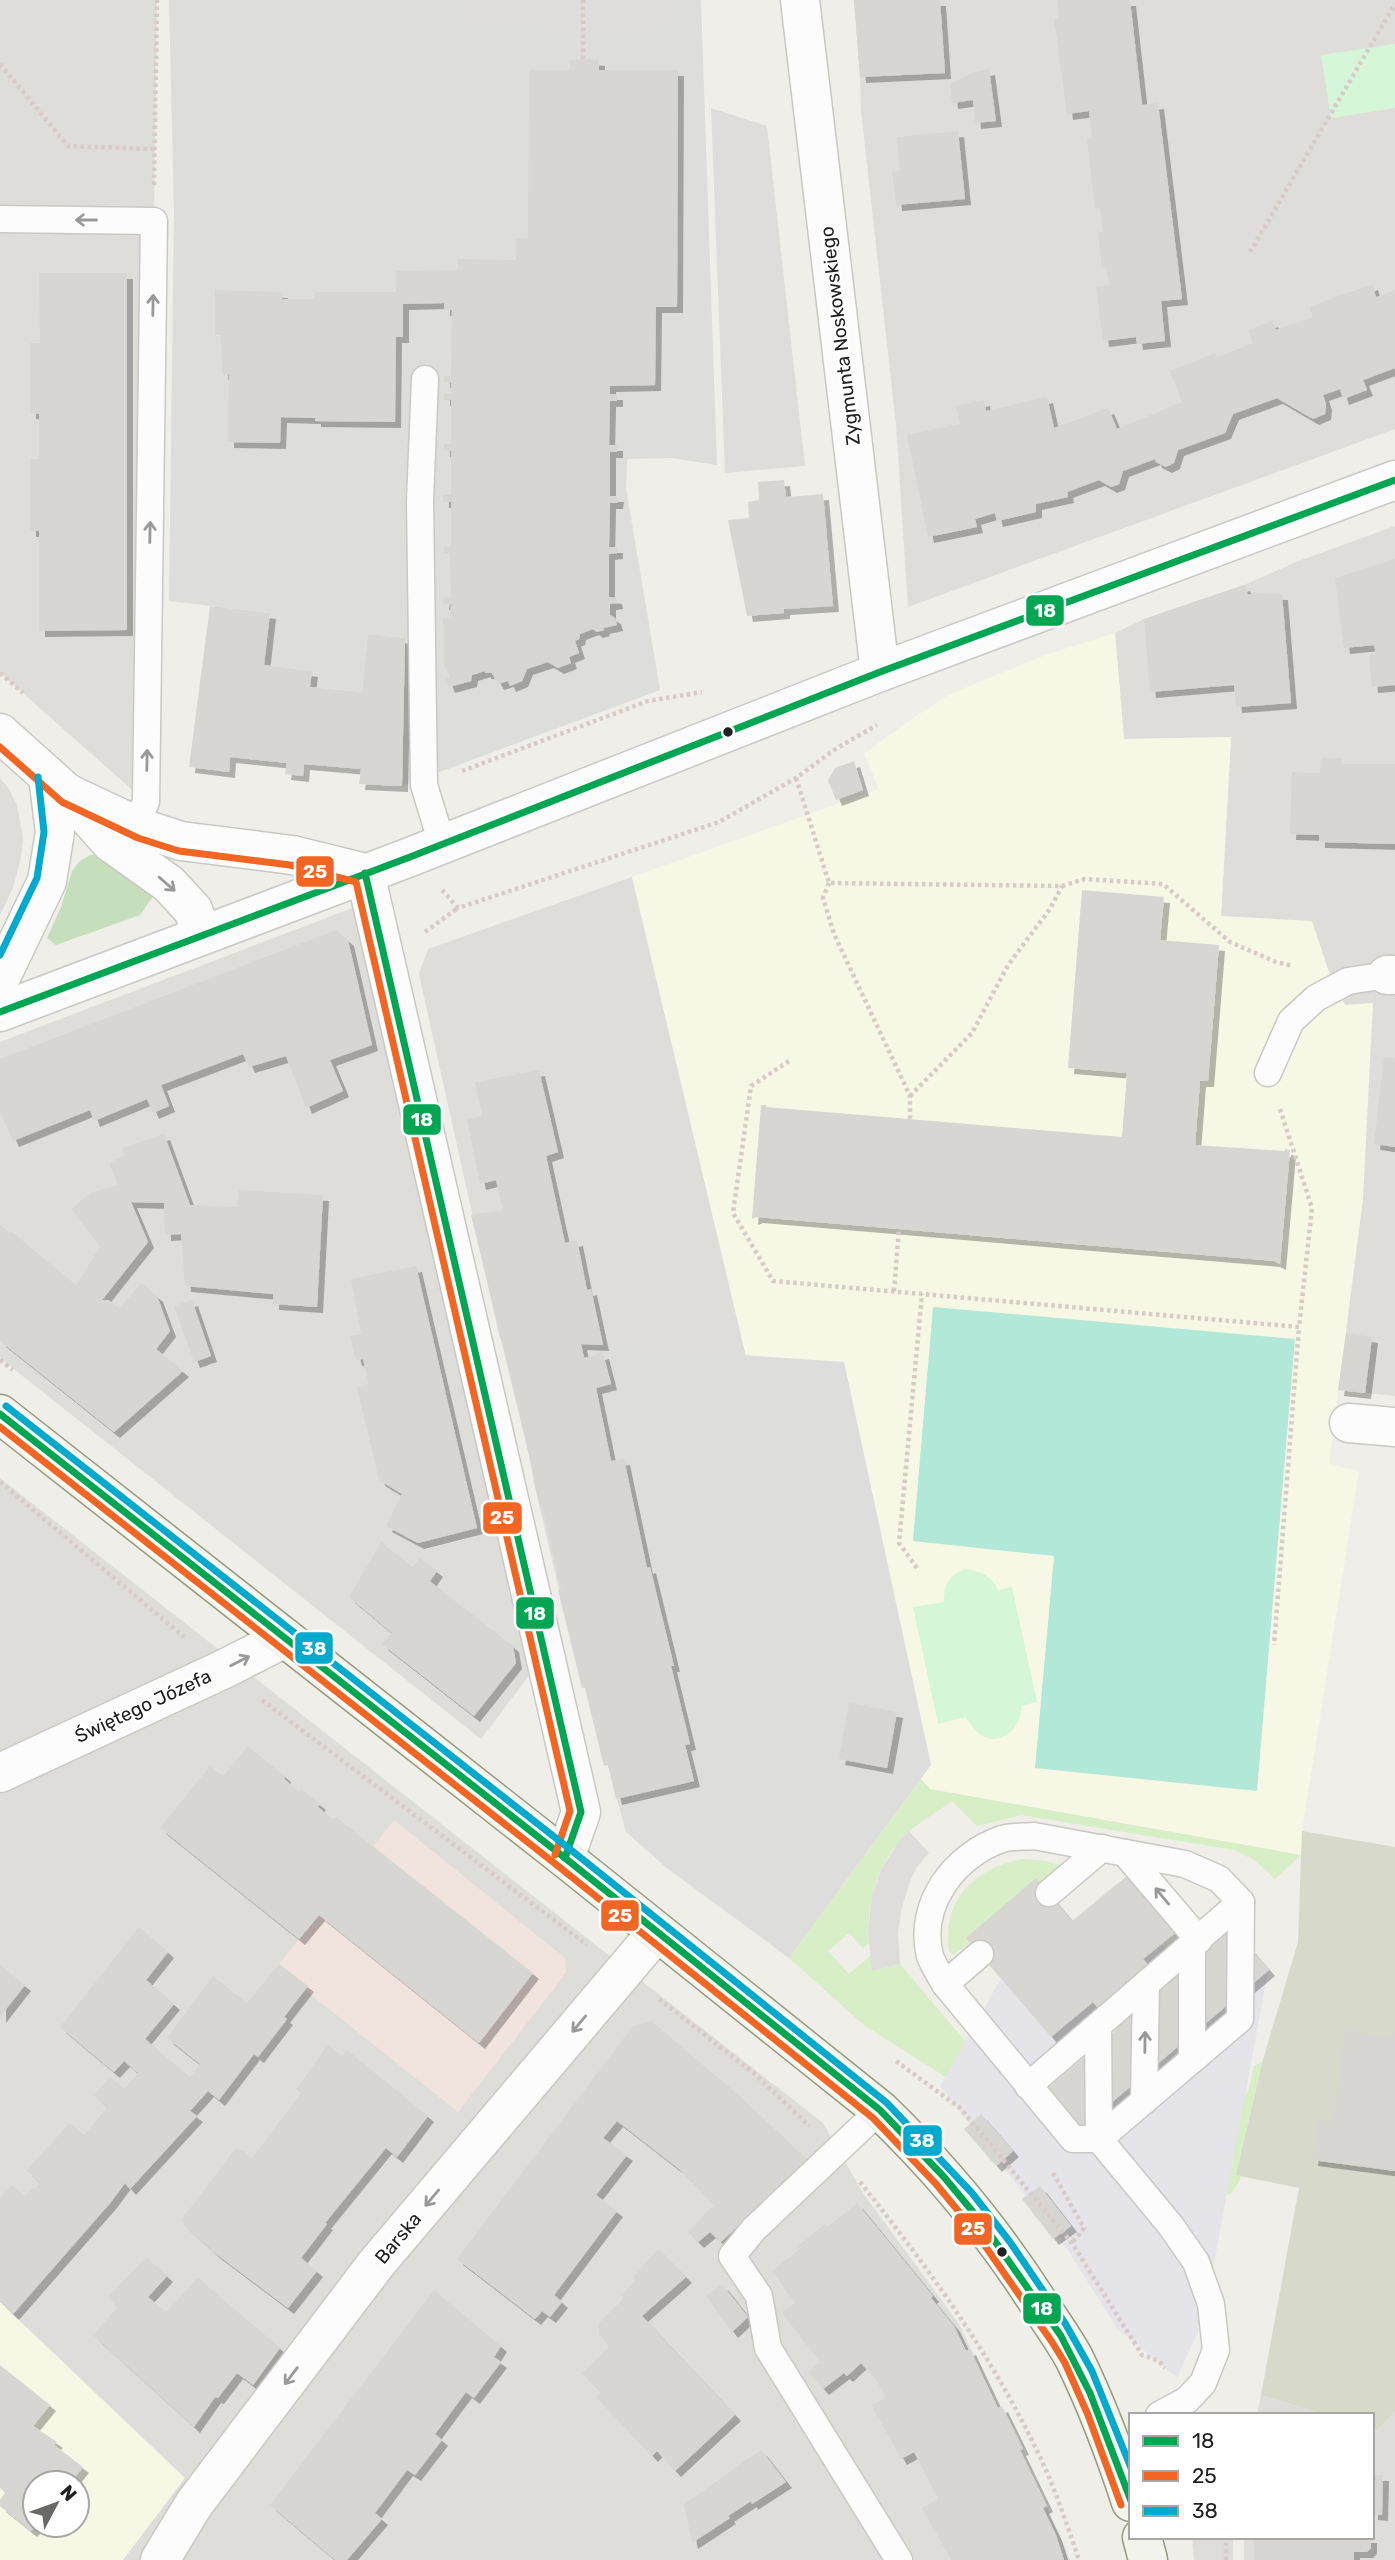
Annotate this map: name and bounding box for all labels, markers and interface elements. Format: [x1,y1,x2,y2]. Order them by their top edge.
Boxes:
one-way arrow [74,213,97,227]
street label: Zygmunta Noskowskiego [815,225,865,447]
one-way arrow [146,293,160,316]
one-way arrow [143,521,156,544]
line badge: 18 [1025,594,1065,627]
text: 18 [1034,599,1056,622]
unlabelled marker [721,725,735,739]
one-way arrow [140,748,153,771]
line badge: 25 [295,855,335,888]
text: 25 [303,860,327,883]
one-way arrow [158,876,176,892]
line badge: 18 [402,1103,442,1136]
text: 18 [411,1108,433,1131]
line badge: 25 [482,1501,523,1535]
text: 25 [490,1506,514,1529]
line badge: 18 [515,1596,555,1630]
text: 18 [524,1602,546,1625]
line badge: 38 [294,1631,334,1665]
text: 38 [301,1637,327,1660]
one-way arrow [229,1654,249,1668]
street label: Świętego Józefa [71,1664,215,1748]
one-way arrow [1154,1887,1170,1905]
line badge: 25 [600,1899,640,1932]
text: 25 [608,1904,632,1927]
one-way arrow [571,2015,587,2033]
one-way arrow [1138,2031,1152,2054]
line badge: 38 [902,2124,943,2157]
text: 38 [909,2129,935,2152]
one-way arrow [424,2188,440,2206]
street label: Barska [370,2208,426,2268]
line badge: 25 [953,2212,993,2246]
text: 25 [961,2217,985,2240]
unlabelled marker [995,2245,1009,2259]
line badge: 18 [1022,2292,1062,2325]
text: 18 [1031,2297,1053,2320]
one-way arrow [284,2366,299,2385]
legend [1129,2413,1374,2539]
text: 18 [1192,2428,1214,2453]
text: 25 [1192,2463,1217,2488]
north arrow [21,2469,91,2539]
text: N [55,2480,82,2506]
text: 38 [1192,2498,1218,2523]

